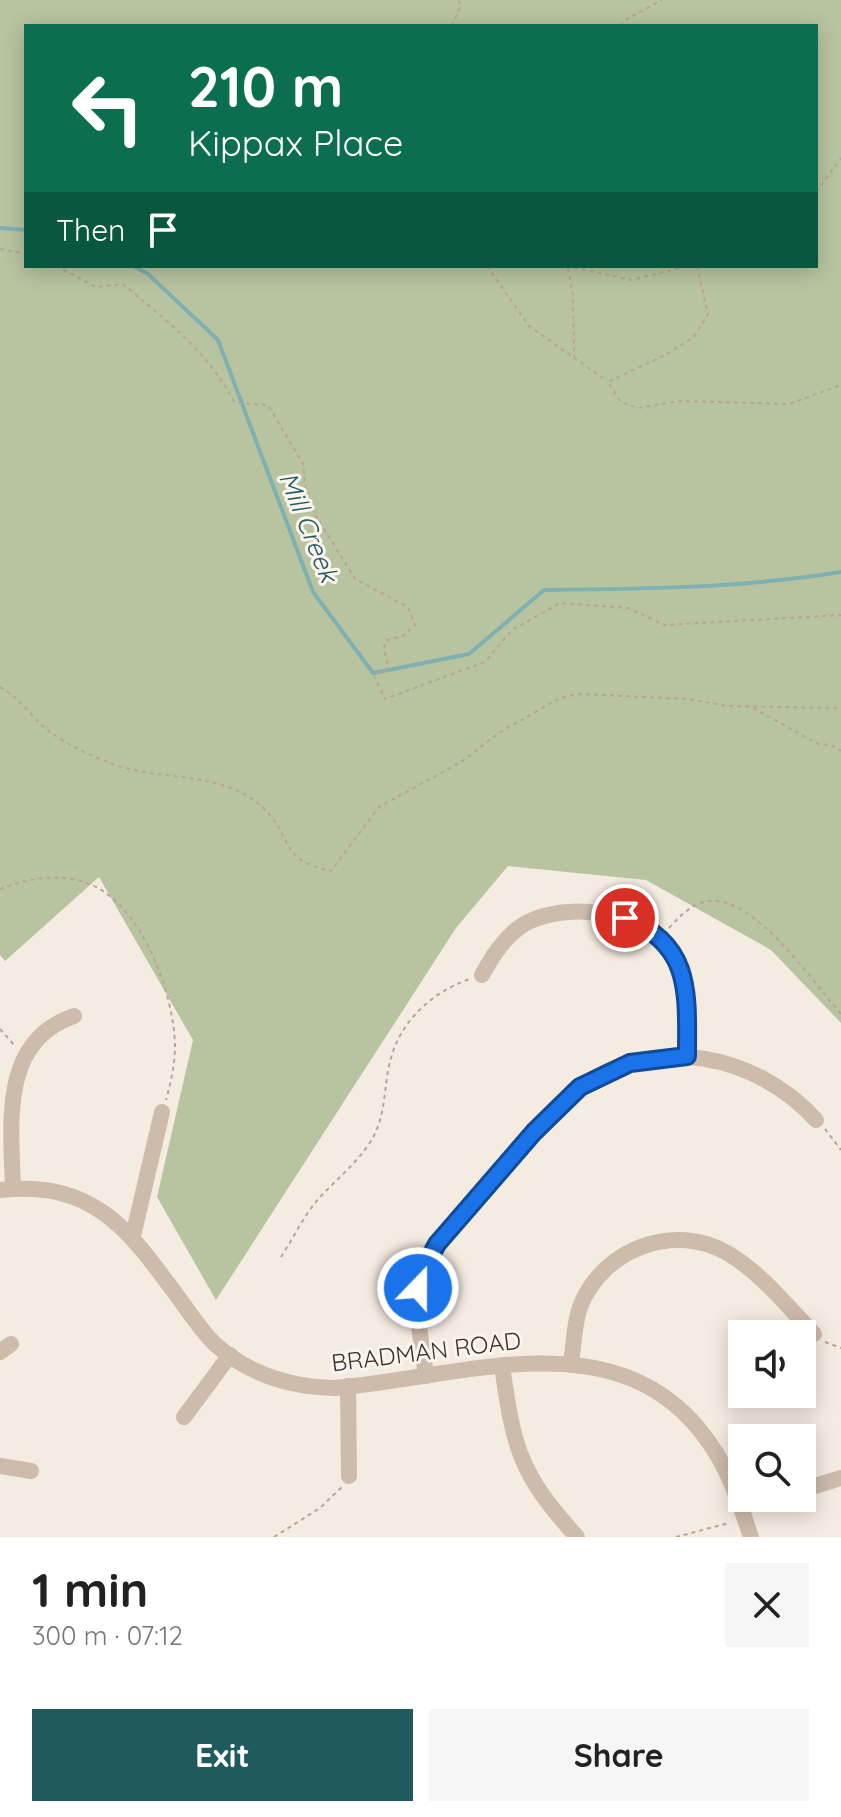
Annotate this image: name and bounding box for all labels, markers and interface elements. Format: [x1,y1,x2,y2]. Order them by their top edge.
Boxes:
text: 210 m [188,51,343,121]
icon: left [56,56,160,160]
text: Kippax Place [188,120,403,165]
icon: arrive [141,208,185,252]
text: Then [56,211,125,249]
water label: Mill Creek [272,467,347,589]
pin [591,884,659,952]
icon: arrive [603,896,647,940]
position arrow [376,1246,460,1330]
map controls [728,1320,816,1512]
button: sound [728,1320,816,1408]
street label: BRADMAN ROAD [329,1324,523,1378]
button: search [728,1424,816,1512]
text: 1 min [32,1559,148,1619]
button: close [725,1563,809,1647]
text: 300 m · 07:12 [32,1619,183,1652]
button: Exit [32,1709,413,1801]
button: Share [429,1709,809,1801]

